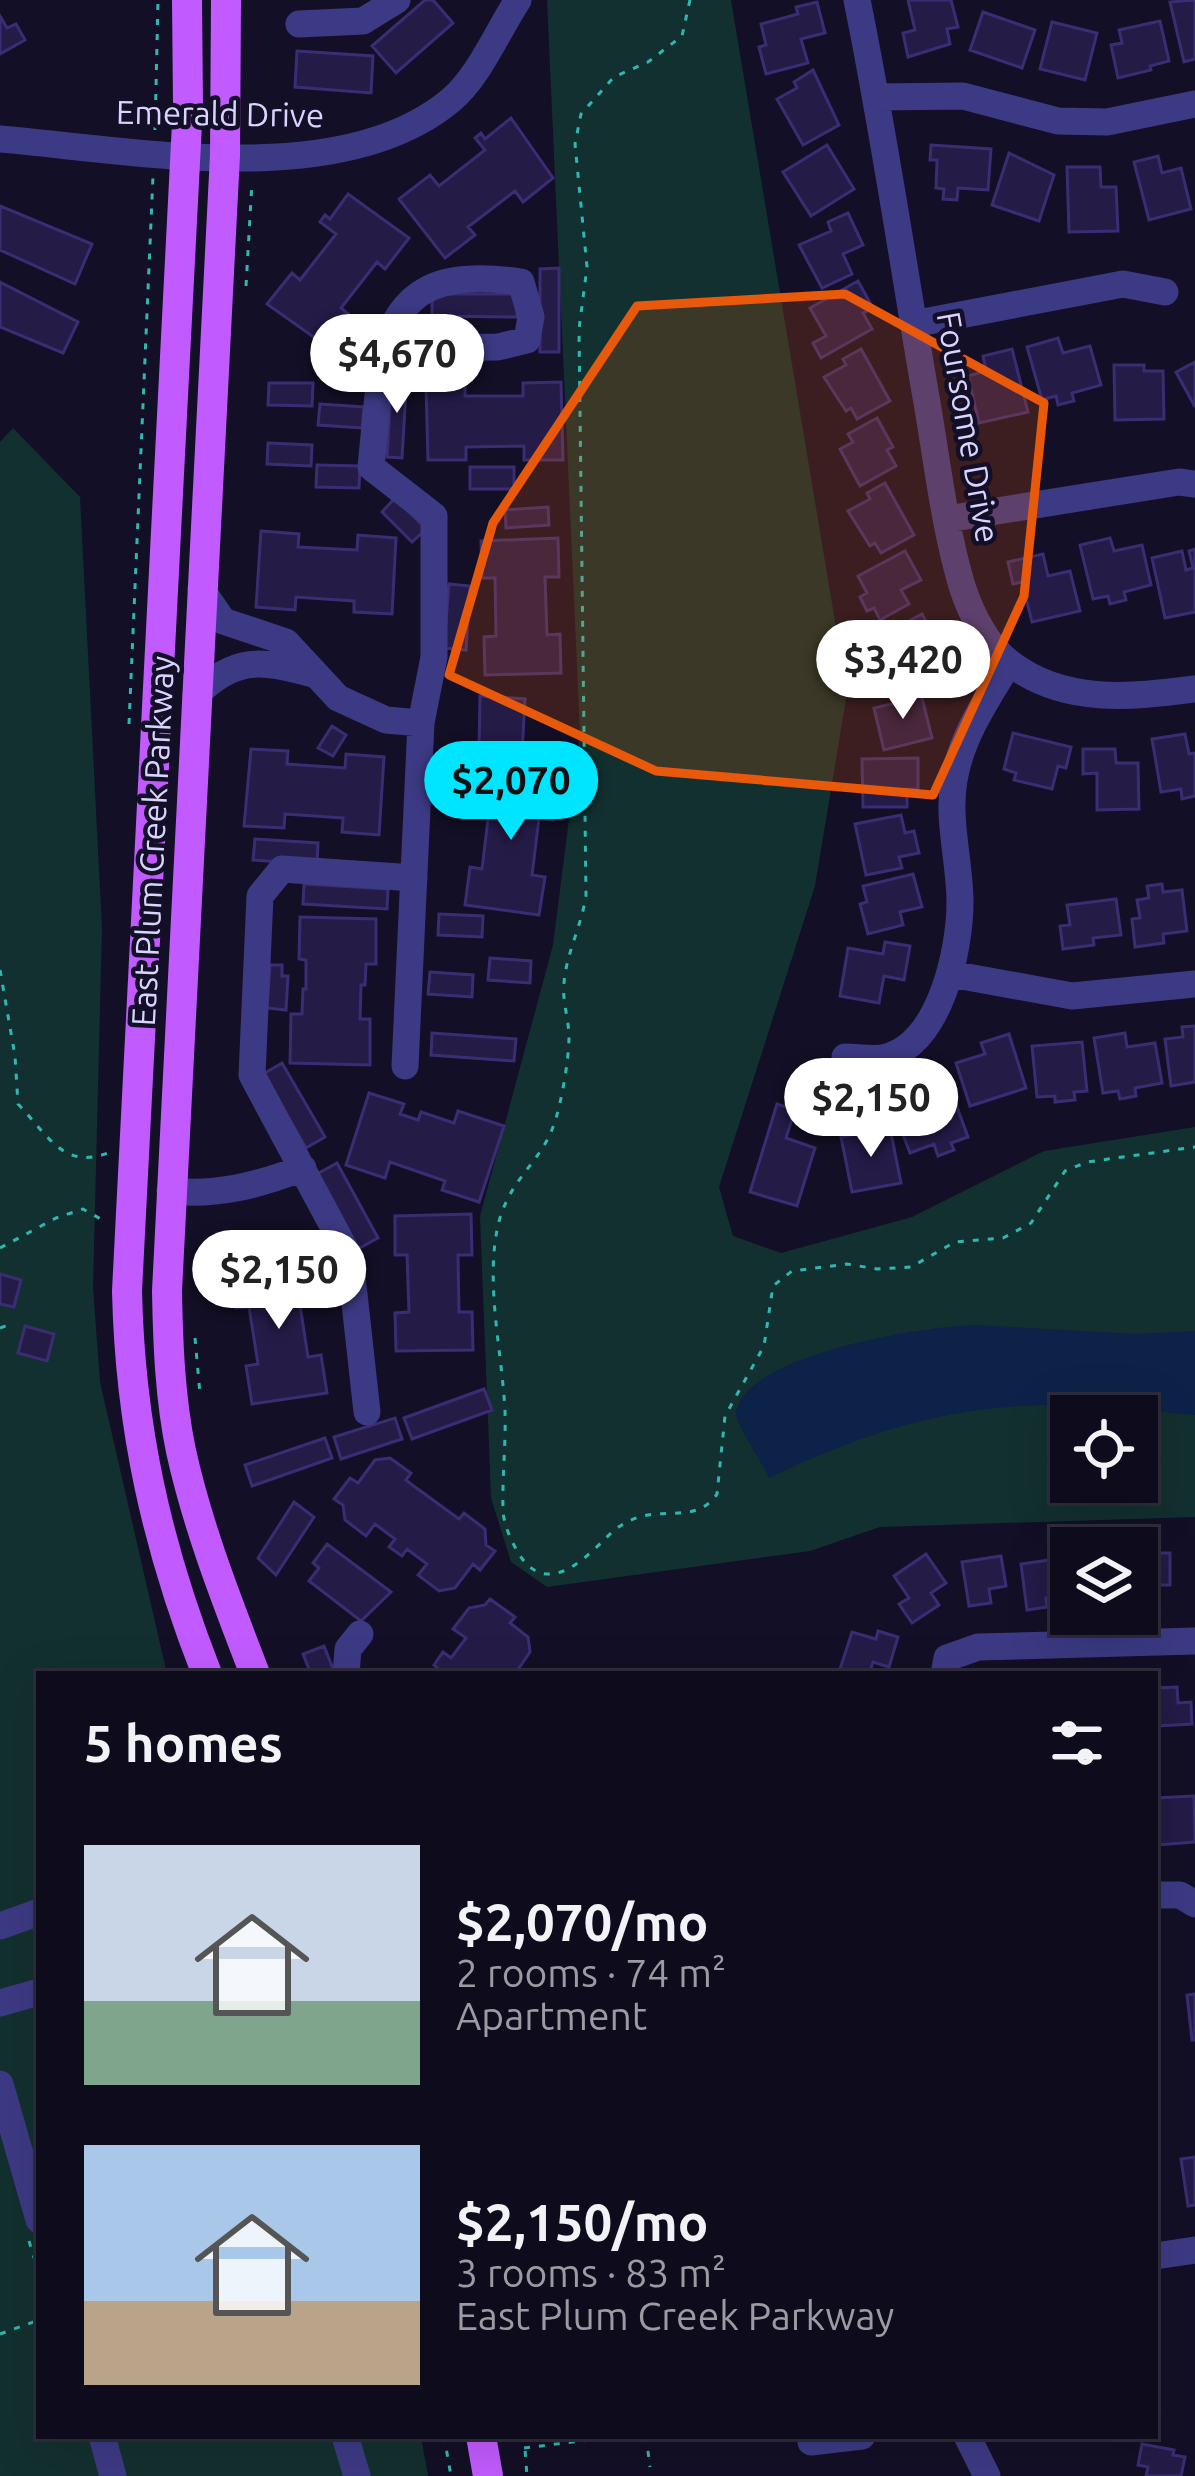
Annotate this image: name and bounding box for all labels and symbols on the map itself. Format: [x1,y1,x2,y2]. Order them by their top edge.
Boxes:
street label: Emerald Drive [116,93,324,133]
street label: Foursome Drive [930,309,1008,545]
pin: $4,670 [299,314,495,416]
pin: $3,420 [805,620,1001,722]
street label: East Plum Creek Parkway [124,655,180,1027]
pin: $2,070 [413,741,609,843]
pin: $2,150 [773,1058,969,1160]
pin: $2,150 [181,1230,377,1332]

